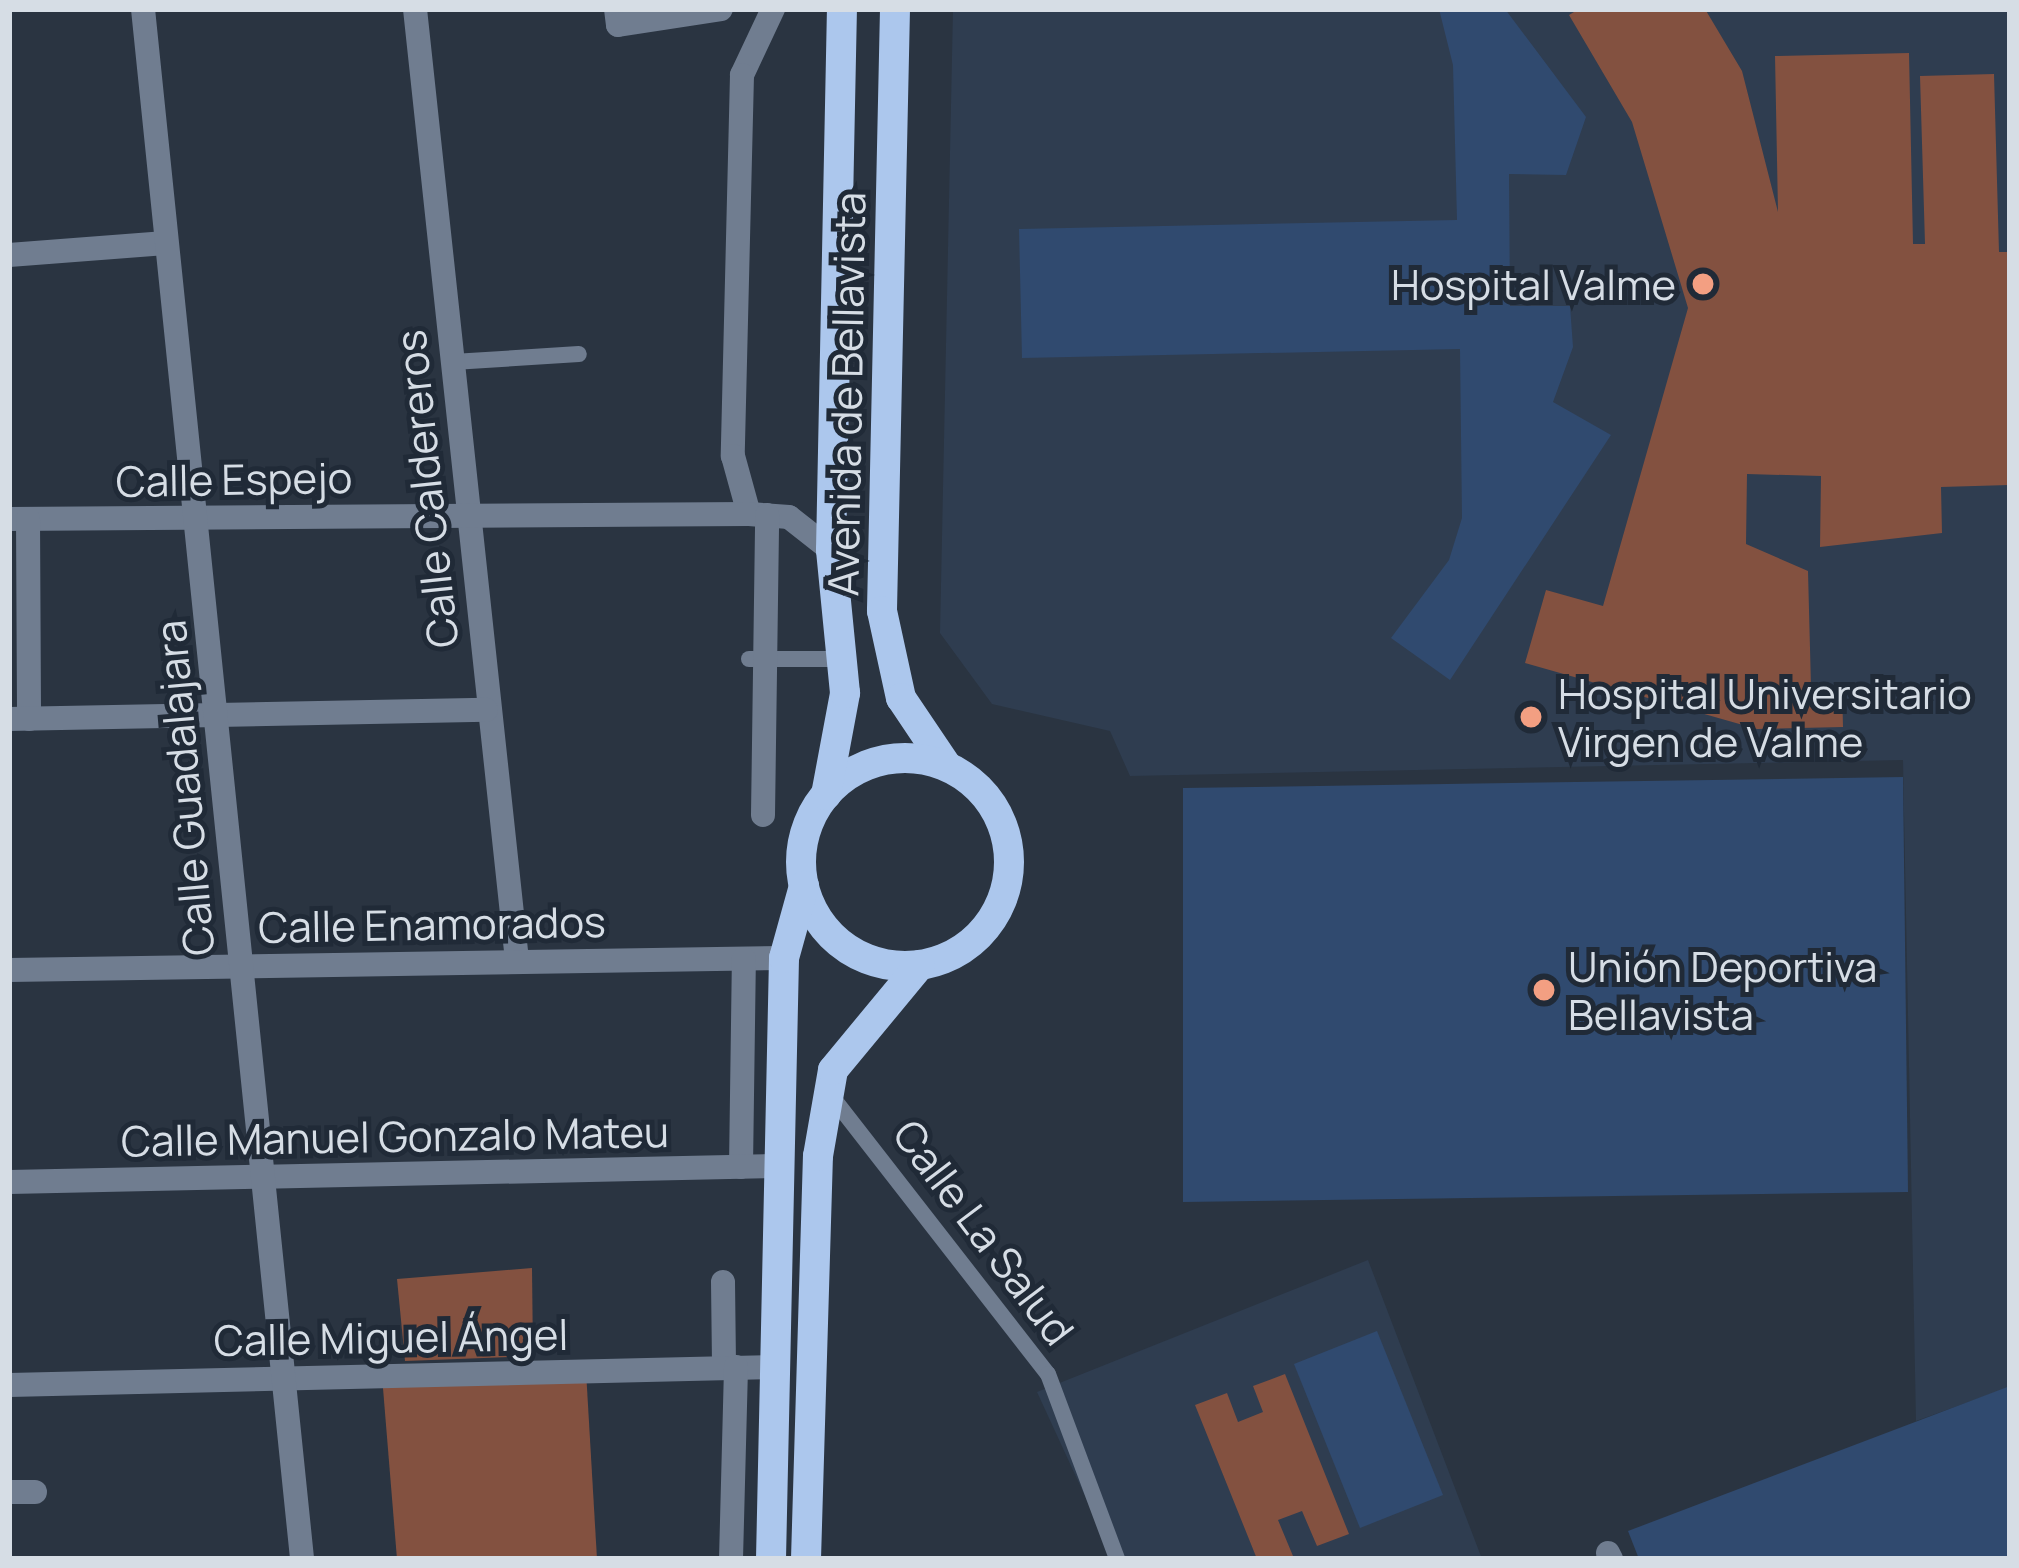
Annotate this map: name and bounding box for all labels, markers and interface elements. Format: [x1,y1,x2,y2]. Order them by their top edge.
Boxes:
street label: Avenida de Bellavista [817,191,875,597]
place label: Hospital Valme [1391,259,1676,309]
marker: Hospital Valme [1687,268,1719,300]
street label: Calle Caldereros [384,328,468,650]
street label: Calle Espejo [115,452,353,506]
street label: Calle Guadalajara [144,618,224,958]
place label: Hospital Universitario Virgen de Valme [1558,668,1972,766]
marker: Hospital Universitario Virgen de Valme [1515,701,1547,733]
street label: Calle Enamorados [258,896,606,952]
place label: Unión Deportiva Bellavista [1568,941,1877,1040]
marker: Unión Deportiva Bellavista [1531,977,1557,1003]
street label: Calle Manuel Gonzalo Mateu [121,1106,669,1166]
street label: Calle La Salud [883,1110,1085,1354]
street label: Calle Miguel Ángel [213,1309,569,1365]

